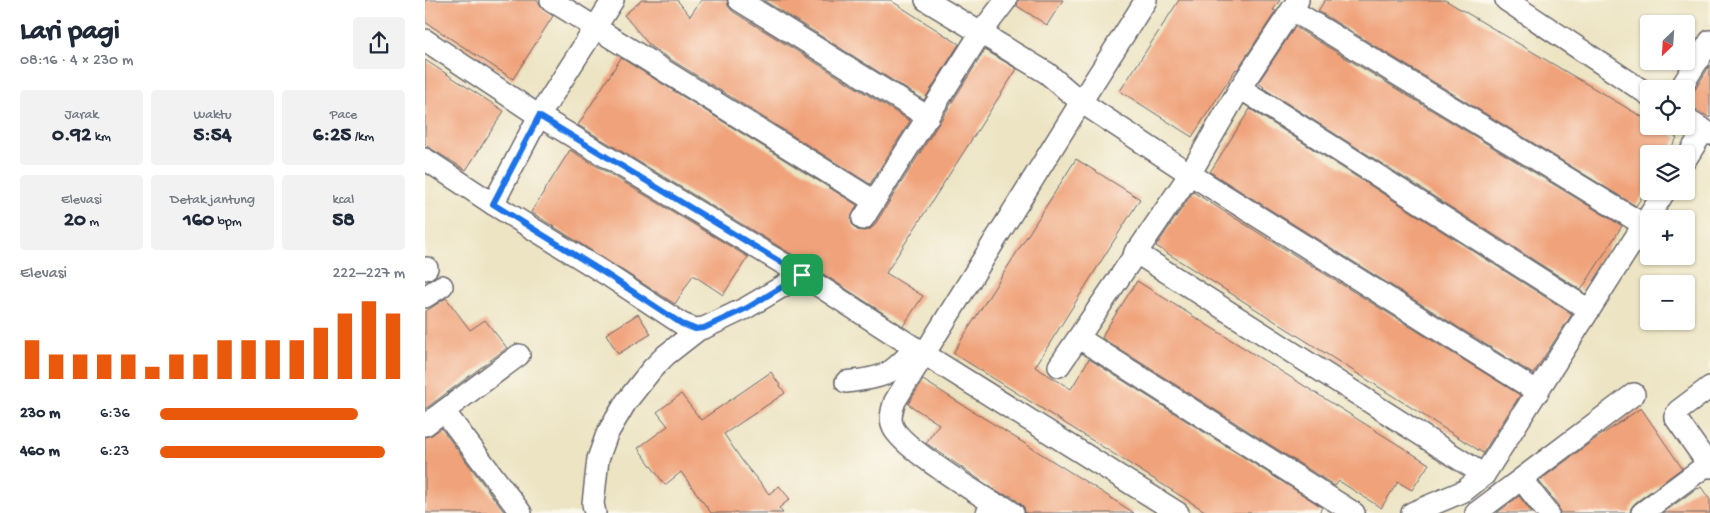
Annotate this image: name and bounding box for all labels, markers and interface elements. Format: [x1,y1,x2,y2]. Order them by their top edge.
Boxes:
north arrow [1640,15,1695,70]
map controls [1640,15,1695,330]
text: Lari pagi [20,16,120,49]
button: share [353,17,405,69]
text: 08:16 · 4 × 230 m [20,52,133,71]
button: locate [1640,80,1695,135]
text: Jarak [64,107,99,124]
text: Waktu [193,107,232,124]
text: Pace [330,107,357,124]
text: 0.92 [52,124,91,149]
text: 5:54 [193,124,232,149]
text: 6:25 [313,124,351,149]
text: km [91,129,111,146]
text: /km [351,129,374,146]
button: layers [1640,145,1695,200]
text: Elevasi [61,192,102,209]
text: Detak jantung [170,192,255,209]
text: kcal [333,192,354,209]
text: 20 [64,209,86,234]
text: 160 [183,209,214,234]
text: 58 [332,209,355,234]
button: + [1640,210,1695,265]
text: m [86,214,99,231]
text: bpm [214,214,242,231]
pin [781,254,823,296]
icon: arrive [788,261,816,289]
text: Elevasi [20,265,67,284]
text: 222–227 m [333,265,405,284]
button: − [1640,275,1695,330]
text: 230 m [20,405,60,424]
text: 6:36 [100,405,130,424]
text: 460 m [20,443,60,462]
text: 6:23 [100,443,129,462]

